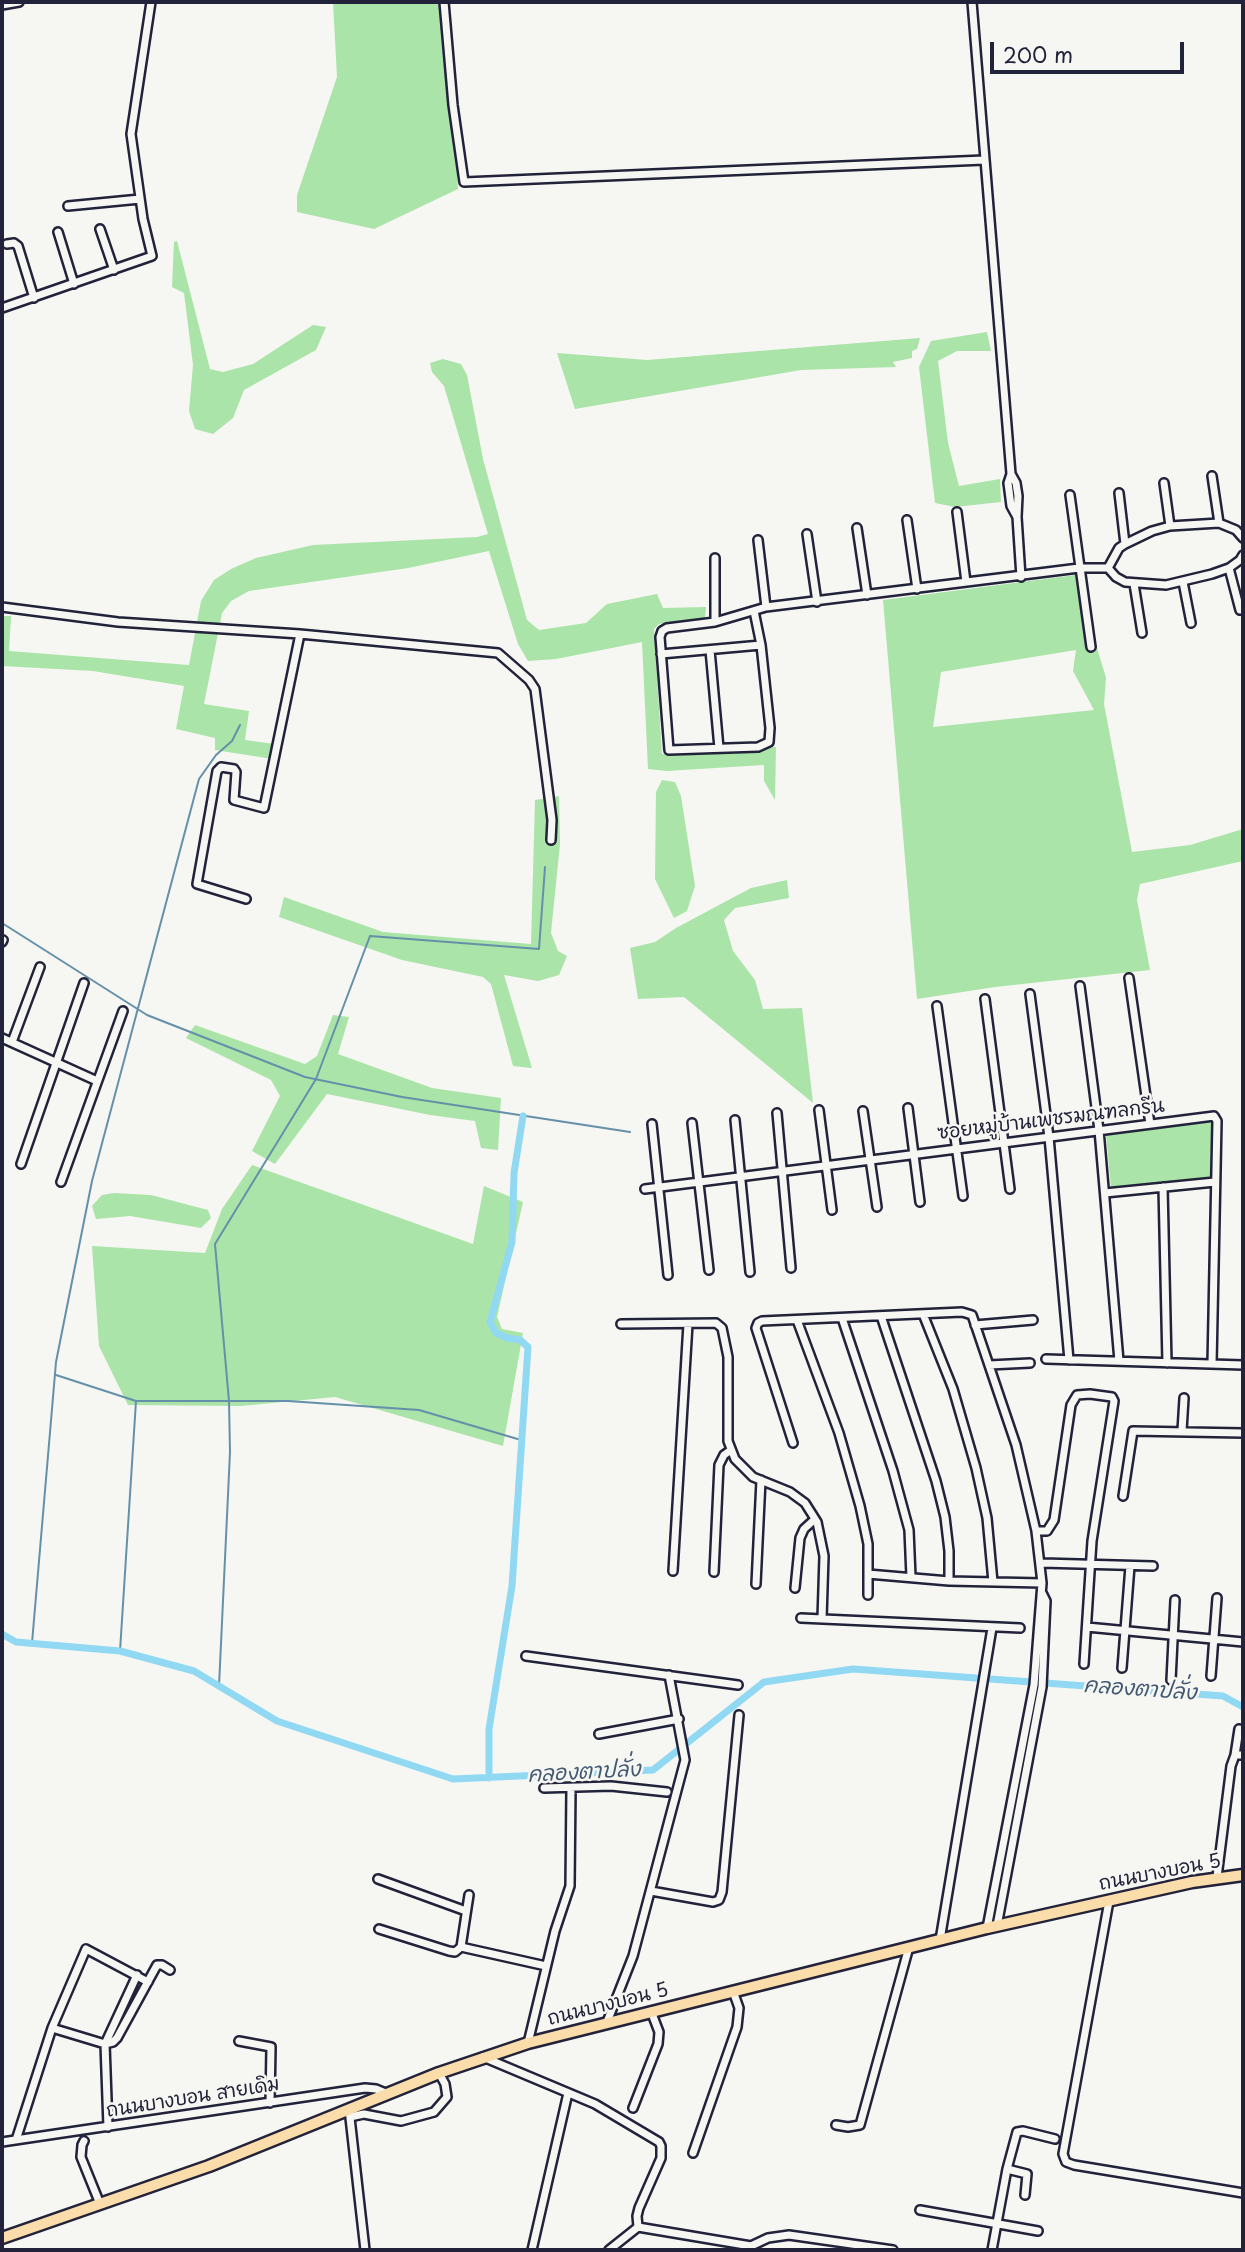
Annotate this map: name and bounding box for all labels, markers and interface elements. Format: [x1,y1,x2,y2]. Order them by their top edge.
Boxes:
scale bar [993,28,1187,72]
text: 200 m [1003,38,1073,70]
street label: ซอยหมู่บ้านเพชรมณฑลกรีน [936,1095,1166,1145]
water label: คลองตาปลั่ง [1083,1673,1197,1707]
water label: คลองตาปลั่ง [527,1757,641,1789]
street label: ถนนบางบอน 5 [1097,1850,1223,1896]
street label: ถนนบางบอน 5 [545,1979,671,2031]
street label: ถนนบางบอน สายเดิม [105,2073,281,2123]

